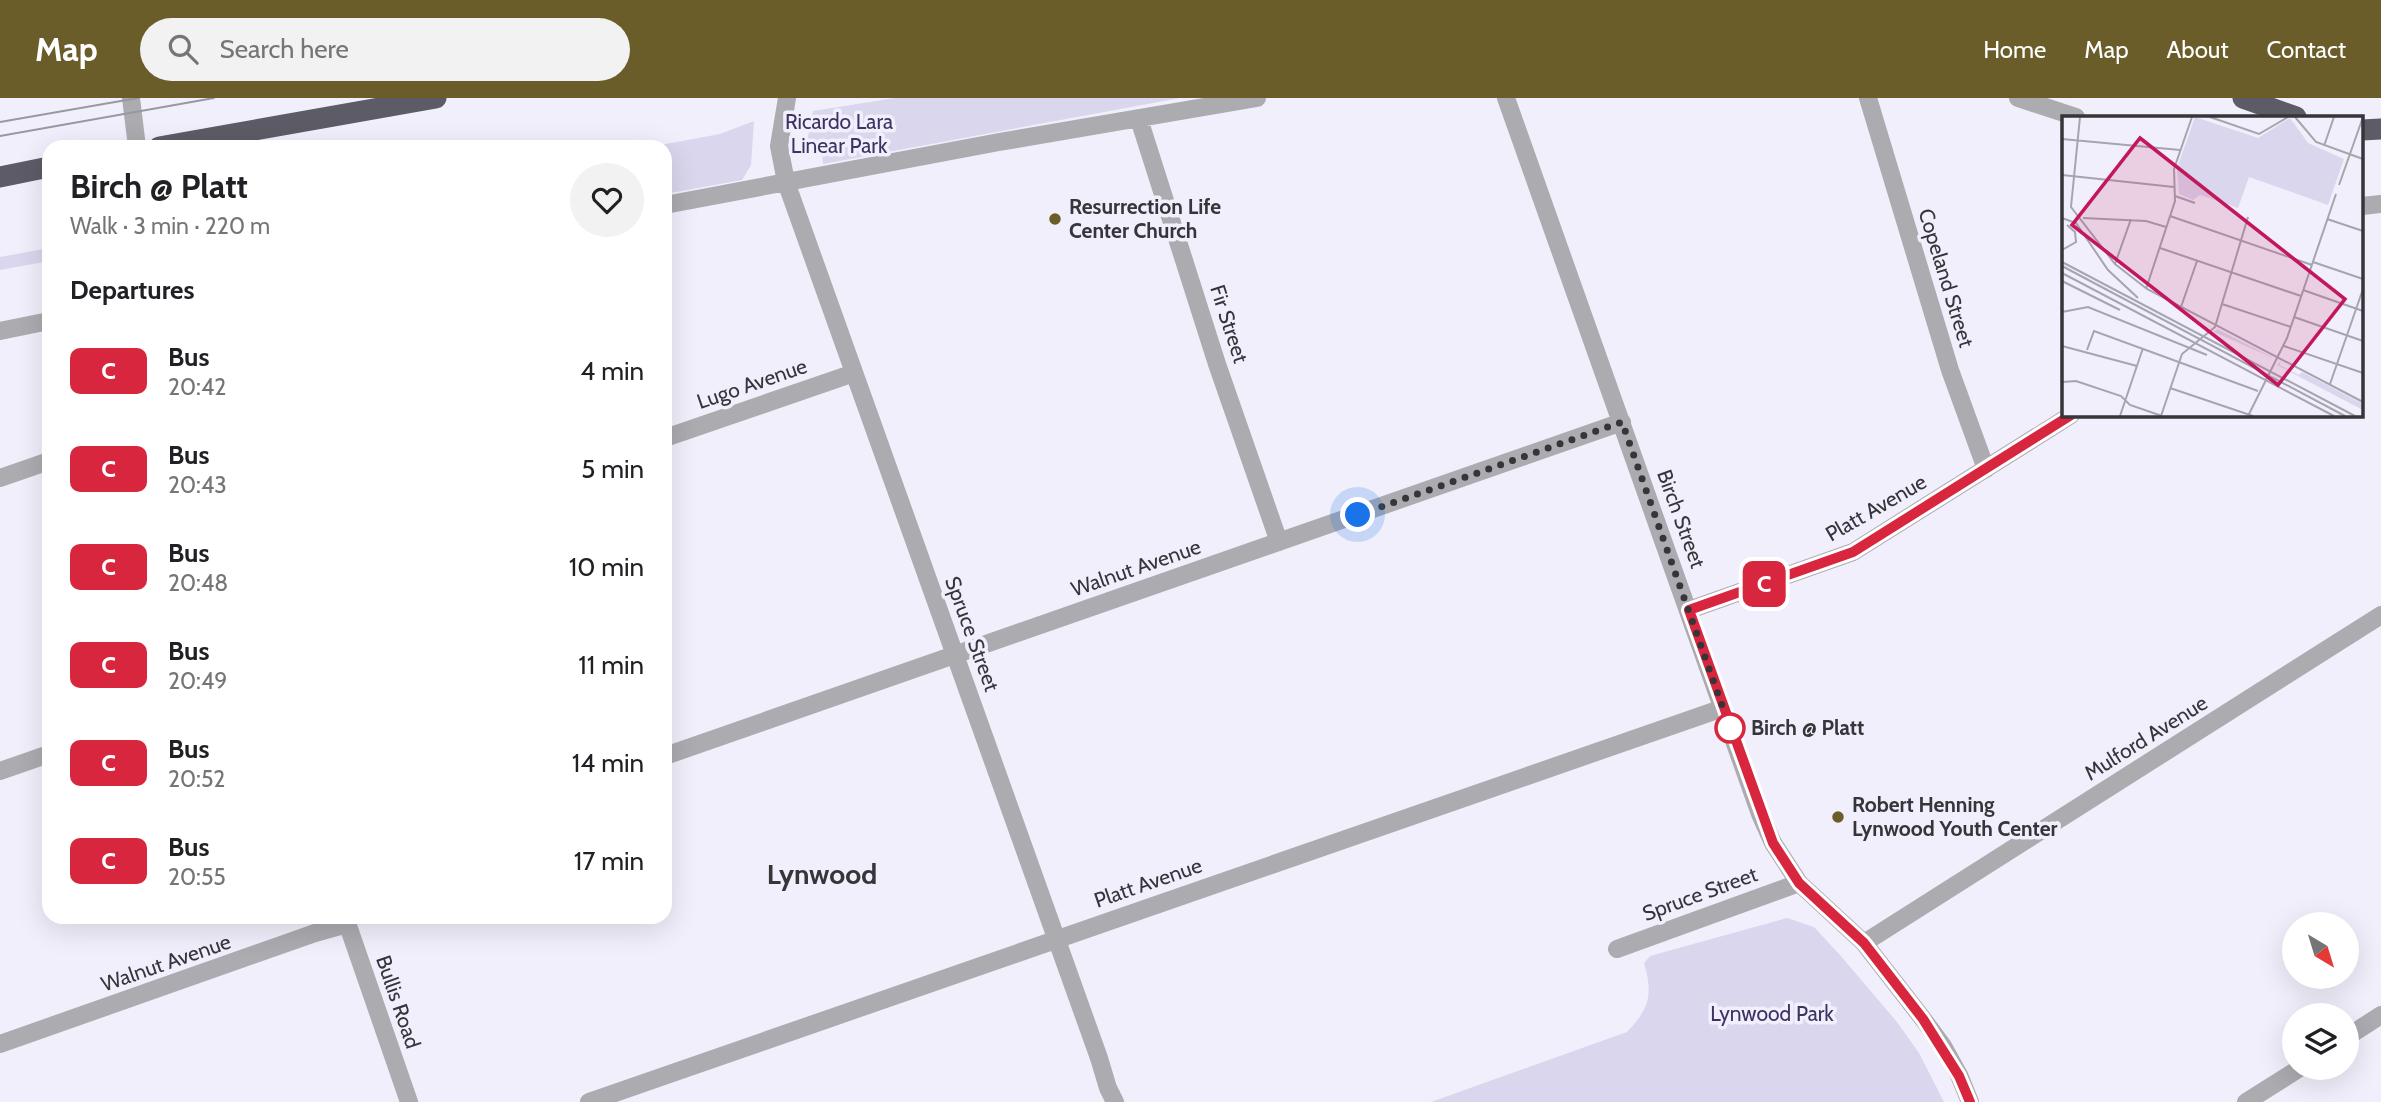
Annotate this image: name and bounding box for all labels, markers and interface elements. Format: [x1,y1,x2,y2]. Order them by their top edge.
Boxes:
search box [140,18,630,81]
text: Map [35,29,98,69]
icon: search [164,30,202,68]
text: Search here [220,33,349,65]
text: Home [1983,35,2046,64]
text: Map [2084,35,2129,64]
text: About [2167,35,2229,64]
text: Contact [2267,35,2346,64]
park label: Ricardo Lara Linear Park [785,109,893,158]
inset map [2062,116,2364,416]
button: heart [570,163,644,237]
text: Birch @ Platt [70,166,248,206]
place label: Resurrection Life Center Church [1069,194,1221,243]
street label: Copeland Street [1914,205,1979,350]
marker: Resurrection Life Center Church [1047,211,1063,227]
text: Walk · 3 min · 220 m [70,212,270,240]
text: Departures [70,274,194,306]
street label: Fir Street [1205,282,1254,366]
text: Bus [168,341,209,373]
street label: Lugo Avenue [694,353,810,414]
text: 4 min [580,355,644,387]
text: C [101,356,116,385]
text: 20:42 [168,373,226,401]
text: Bus [168,439,209,471]
text: 5 min [581,453,644,485]
text: C [101,454,116,483]
street label: Birch Street [1652,466,1711,571]
street label: Platt Avenue [1821,469,1931,546]
text: 20:43 [168,471,227,499]
your location [1340,497,1375,532]
street label: Walnut Avenue [1068,534,1204,601]
text: Bus [168,537,209,569]
text: 10 min [569,551,644,583]
text: C [101,552,116,581]
line badge: C [1741,561,1787,607]
text: 20:48 [168,569,228,597]
text: C [1757,569,1771,598]
street label: Spruce Street [940,573,1005,695]
text: Bus [168,635,209,667]
text: 11 min [578,649,644,681]
text: C [101,650,116,679]
text: 20:49 [168,667,227,695]
street label: Mulford Avenue [2080,690,2212,785]
marker: Birch @ Platt [1715,713,1745,743]
place label: Birch @ Platt [1751,715,1864,740]
text: Bus [168,733,209,765]
text: 14 min [572,747,644,779]
text: C [101,748,116,777]
text: 20:52 [168,765,225,793]
place label: Robert Henning Lynwood Youth Center [1852,792,2057,841]
marker: Robert Henning Lynwood Youth Center [1830,809,1846,825]
text: Bus [168,831,209,863]
text: 17 min [574,845,644,877]
text: C [101,846,116,875]
street label: Platt Avenue [1091,852,1205,913]
district label: Lynwood [767,857,877,891]
street label: Spruce Street [1639,861,1761,926]
text: 20:55 [168,863,226,891]
north arrow [2282,912,2359,989]
map controls [2282,912,2359,1080]
street label: Walnut Avenue [98,929,234,996]
street label: Bullis Road [371,952,426,1052]
park label: Lynwood Park [1710,1001,1834,1026]
button: layers [2282,1003,2359,1080]

